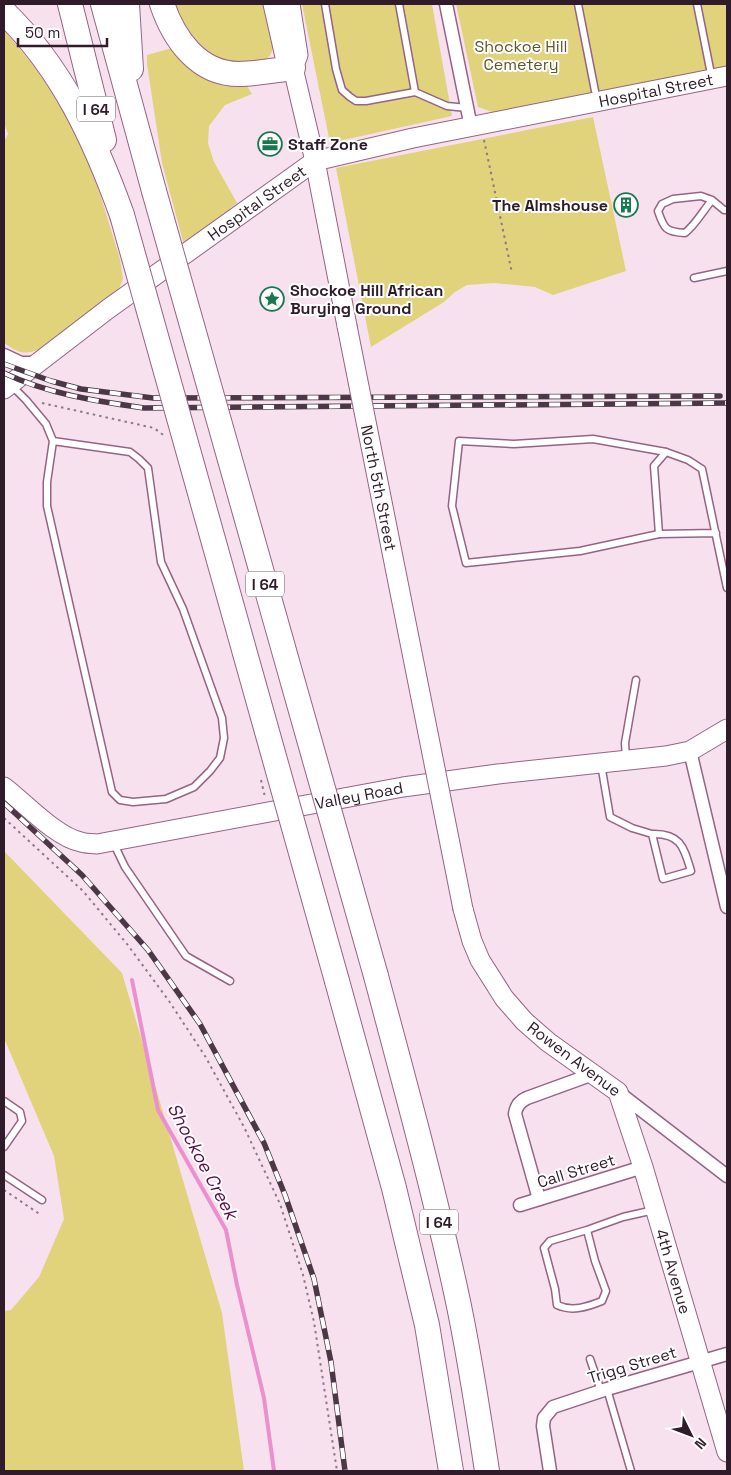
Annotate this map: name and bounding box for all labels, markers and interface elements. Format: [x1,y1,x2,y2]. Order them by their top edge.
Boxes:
scale bar [18,15,106,47]
text: 50 m [25,23,60,42]
park label: Shockoe Hill Cemetery [475,36,568,75]
street label: Hospital Street [597,68,715,112]
road number: I 64 [77,96,115,122]
office icon: Staff Zone [257,131,283,157]
place label: Staff Zone [288,134,368,155]
street label: Hospital Street [203,160,310,245]
building icon: The Almshouse [613,192,639,218]
place label: The Almshouse [492,195,608,216]
place label: Shockoe Hill African Burying Ground [290,280,443,319]
place icon: Shockoe Hill African Burying Ground [259,286,285,312]
street label: North 5th Street [356,423,402,553]
road number: I 64 [246,572,284,596]
street label: Valley Road [313,777,405,814]
street label: Rowen Avenue [523,1017,625,1101]
water label: Shockoe Creek [163,1099,244,1225]
street label: Call Street [535,1149,617,1193]
road number: I 64 [420,1210,458,1234]
street label: 4th Avenue [651,1226,696,1316]
street label: Trigg Street [585,1342,679,1388]
north arrow [666,1410,716,1460]
text: N [691,1434,710,1453]

